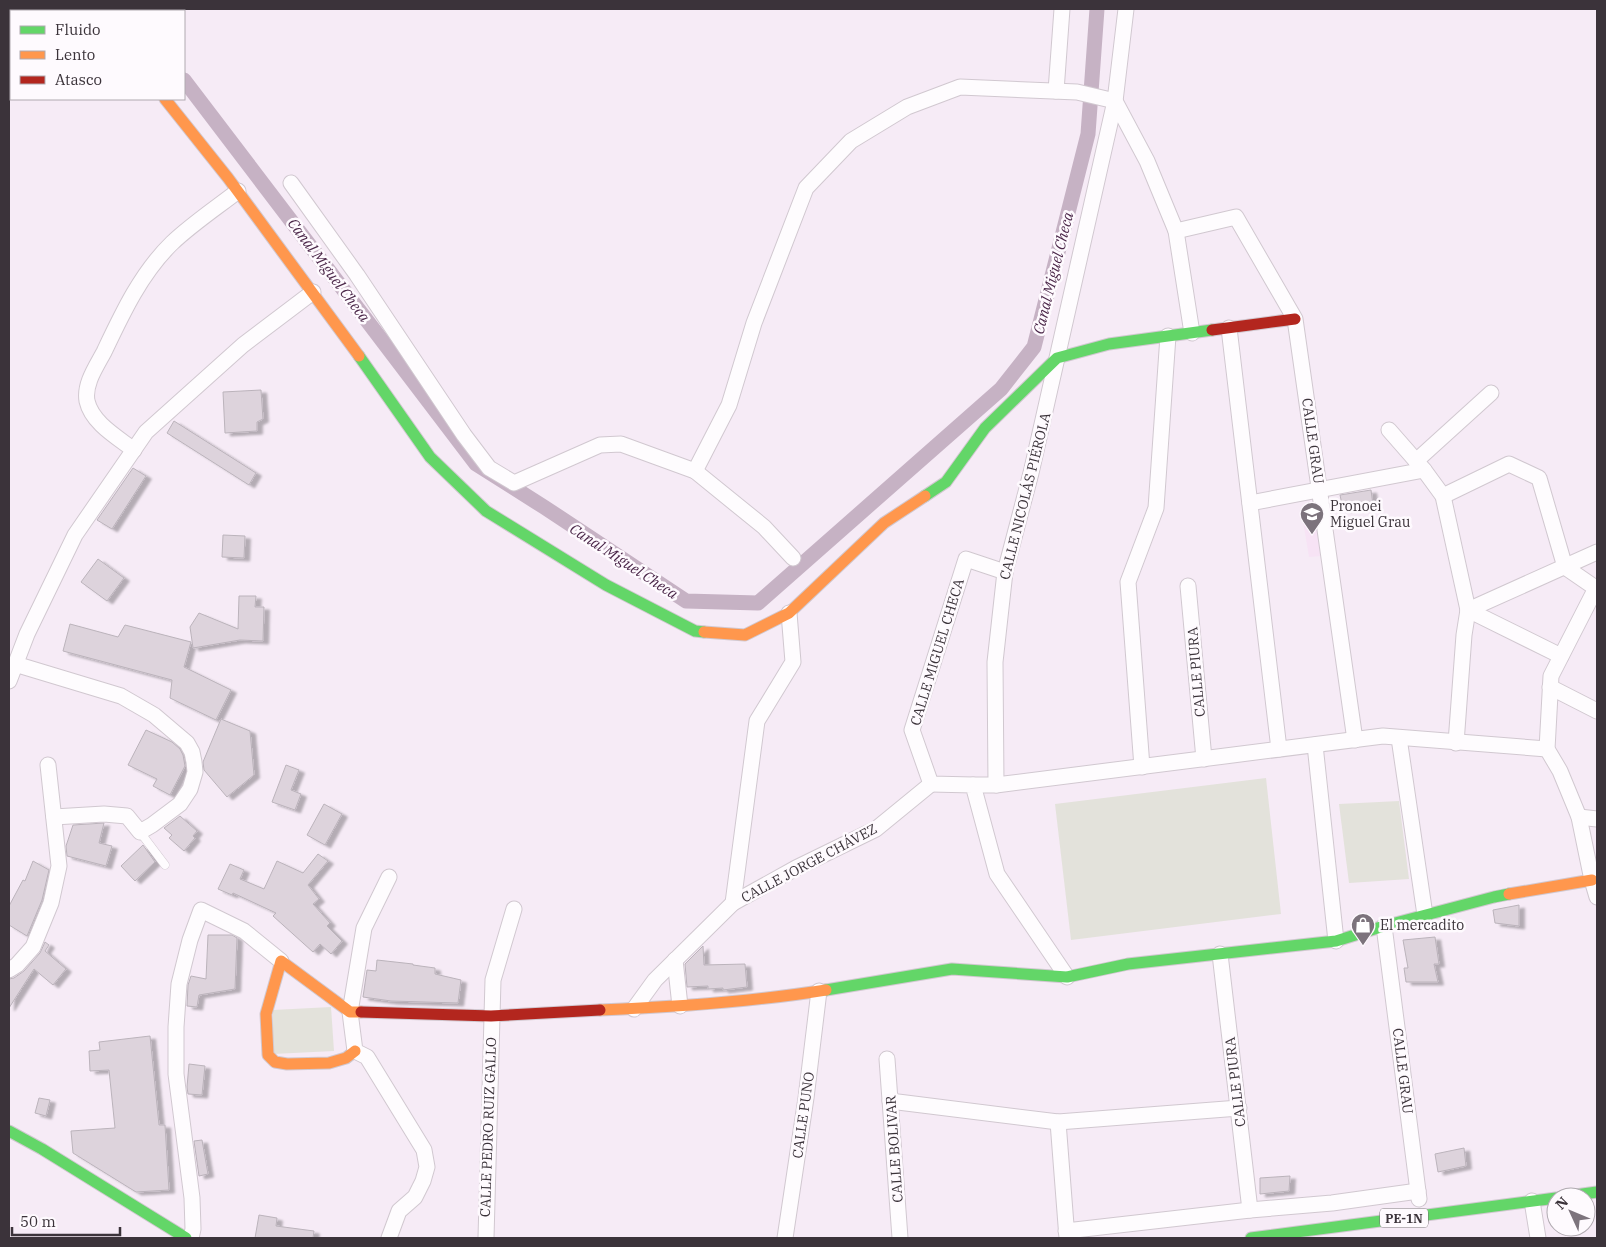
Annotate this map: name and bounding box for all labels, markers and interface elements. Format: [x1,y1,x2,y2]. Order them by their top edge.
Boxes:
legend [10,10,185,100]
text: Fluido [55,20,100,39]
text: Lento [55,45,95,64]
text: Atasco [55,70,102,89]
water label: Canal Miguel Checa [1029,209,1078,336]
water label: Canal Miguel Checa [284,214,375,326]
street label: CALLE GRAU [1298,397,1328,485]
street label: CALLE NICOLÁS PIÉROLA [995,410,1055,581]
place label: Pronoei Miguel Grau [1330,497,1411,531]
school or university icon: Pronoei Miguel Grau [1299,501,1325,535]
water label: Canal Miguel Checa [566,519,682,604]
street label: CALLE MIGUEL CHECA [906,576,968,728]
street label: CALLE PIURA [1183,626,1209,718]
street label: CALLE JORGE CHÁVEZ [737,819,880,907]
shop icon: El mercadito [1350,912,1376,946]
place label: El mercadito [1380,916,1464,934]
street label: CALLE GRAU [1389,1027,1417,1115]
street label: CALLE PIURA [1221,1036,1249,1128]
street label: CALLE PEDRO RUIZ GALLO [476,1037,500,1217]
street label: CALLE PUNO [788,1071,818,1159]
street label: CALLE BOLIVAR [881,1094,907,1203]
north arrow [1546,1187,1596,1237]
text: N [1551,1193,1572,1213]
scale bar [12,1204,120,1236]
road number: PE-1N [1380,1208,1428,1228]
text: 50 m [20,1212,56,1231]

